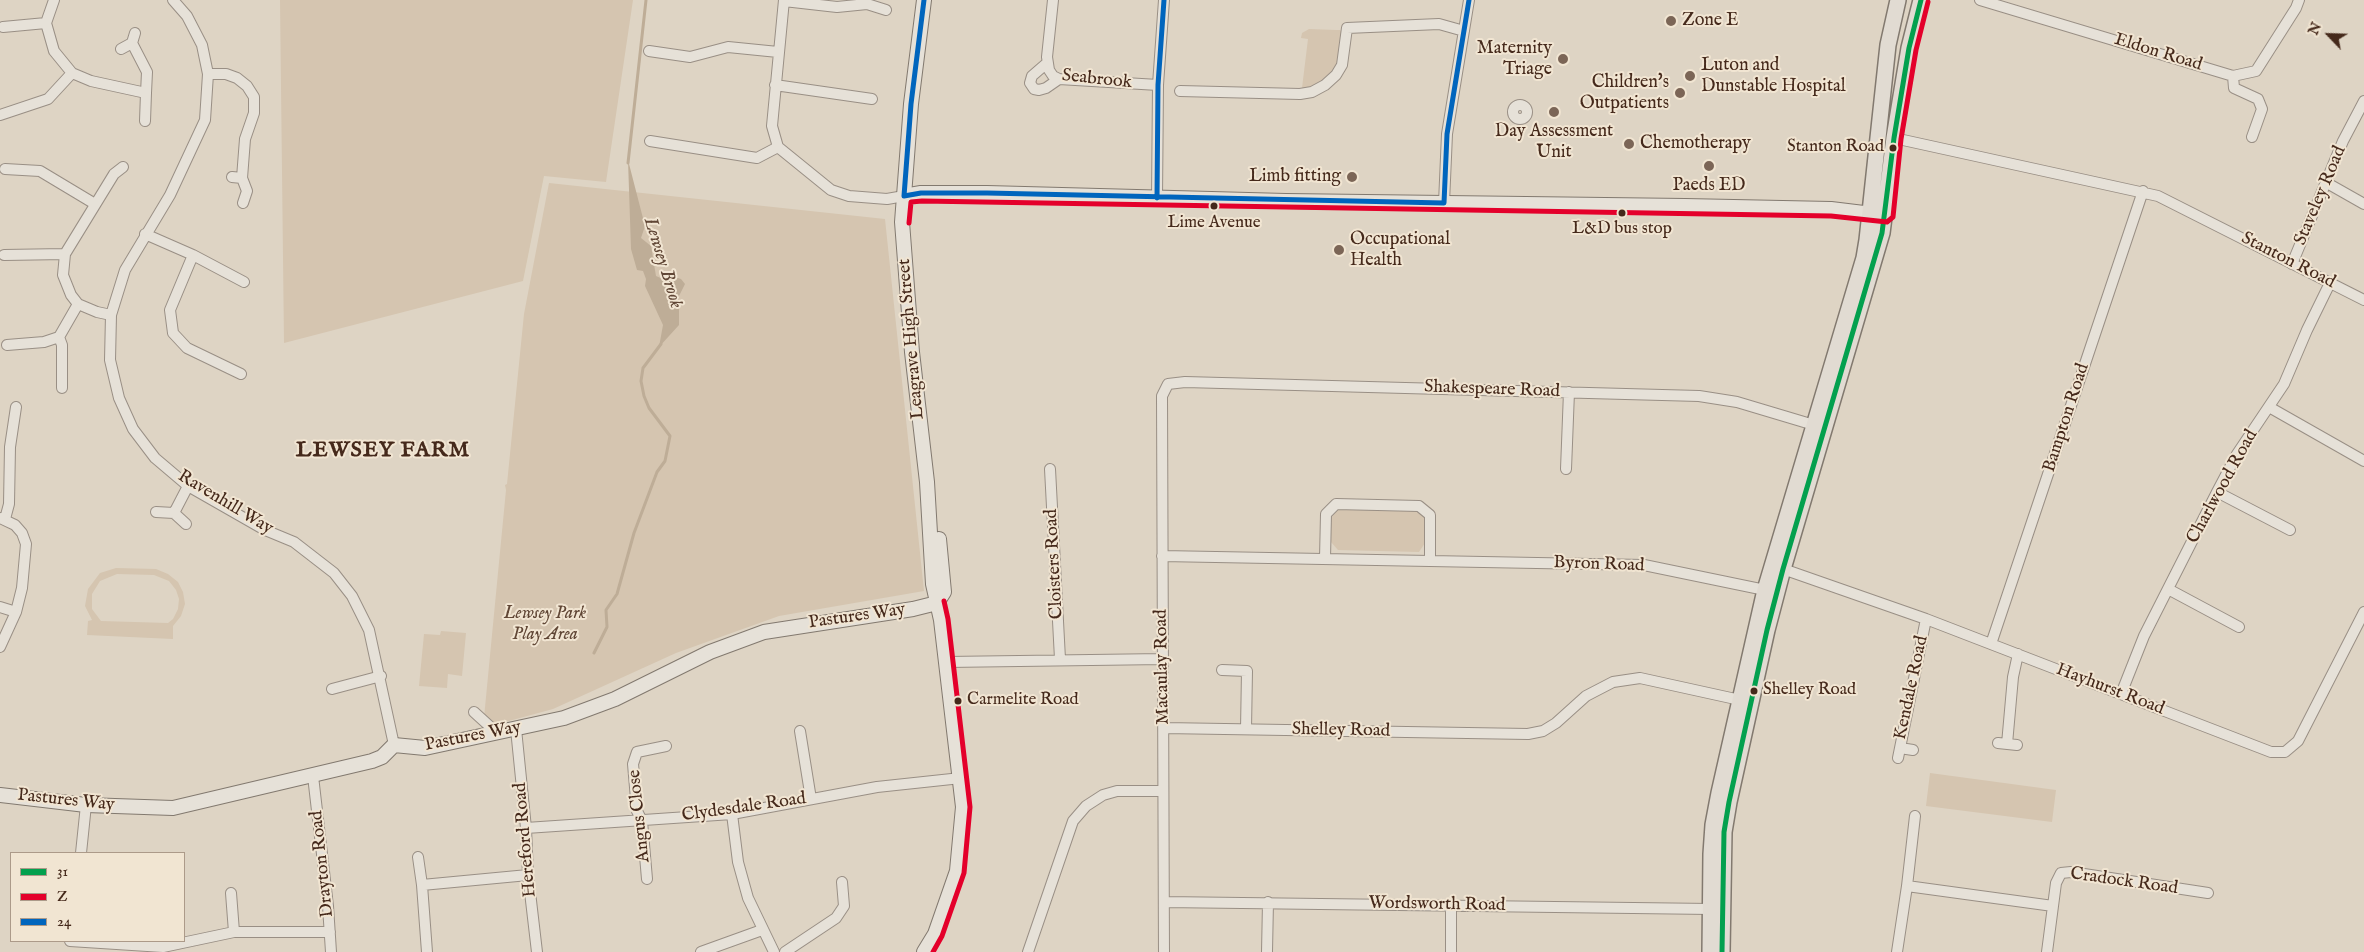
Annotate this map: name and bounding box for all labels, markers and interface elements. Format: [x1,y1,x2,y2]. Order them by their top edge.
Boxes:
place label: Zone E [1682,10,1739,32]
north arrow [2304,10,2354,60]
marker: Zone E [1664,14,1678,28]
text: N [2305,20,2326,38]
street label: Eldon Road [2111,29,2205,77]
place label: Maternity Triage [1477,38,1552,80]
marker: Maternity Triage [1556,52,1570,66]
place label: Luton and Dunstable Hospital [1701,55,1846,98]
street label: Seabrook [1061,66,1133,94]
marker: Luton and Dunstable Hospital [1683,69,1697,83]
place label: Children's Outpatients [1580,72,1669,115]
marker: Children's Outpatients [1673,86,1687,100]
marker: Day Assessment Unit [1547,105,1561,119]
place label: Day Assessment Unit [1495,121,1613,163]
place label: Chemotherapy [1640,133,1751,155]
marker: Chemotherapy [1622,137,1636,151]
place label: Stanton Road [1787,138,1884,158]
marker: Stanton Road [1888,143,1898,153]
street label: Staveley Road [2290,143,2352,249]
marker: Paeds ED [1702,159,1716,173]
place label: Limb fitting [1249,166,1341,188]
marker: Limb fitting [1345,170,1359,184]
place label: Paeds ED [1672,175,1746,197]
marker: Lime Avenue [1209,201,1219,211]
marker: L&D bus stop [1617,208,1627,218]
place label: Lime Avenue [1167,214,1261,234]
water label: Lewsey Brook [637,215,687,311]
place label: L&D bus stop [1572,220,1672,240]
street label: Stanton Road [2237,228,2339,294]
place label: Occupational Health [1350,229,1450,272]
marker: Occupational Health [1332,243,1346,257]
street label: Leagrave High Street [894,258,930,420]
street label: Bampton Road [2039,361,2095,475]
street label: Shakespeare Road [1424,377,1560,403]
street label: Charlwood Road [2183,426,2263,548]
district label: LEWSEY FARM [294,438,472,464]
street label: Ravenhill Way [173,466,277,540]
street label: Cloisters Road [1041,508,1069,620]
street label: Byron Road [1553,553,1645,577]
street label: Pastures Way [807,600,907,634]
park label: Lewsey Park Play Area [504,603,586,646]
street label: Macaulay Road [1151,609,1175,725]
street label: Kendale Road [1890,634,1934,742]
street label: Hayhurst Road [2053,659,2167,721]
place label: Shelley Road [1763,681,1856,701]
marker: Shelley Road [1749,686,1759,696]
place label: Carmelite Road [967,691,1079,711]
marker: Carmelite Road [953,696,963,706]
street label: Pastures Way [423,717,523,757]
street label: Shelley Road [1292,719,1390,743]
street label: Angus Close [624,769,656,863]
street label: Hereford Road [510,782,542,898]
street label: Pastures Way [16,785,116,817]
street label: Clydesdale Road [680,789,808,827]
street label: Drayton Road [307,809,339,919]
legend [10,852,185,942]
text: 31 [57,862,68,881]
street label: Cradock Road [2069,864,2179,900]
text: Z [57,887,68,906]
street label: Wordsworth Road [1368,893,1506,917]
text: 24 [57,912,71,931]

